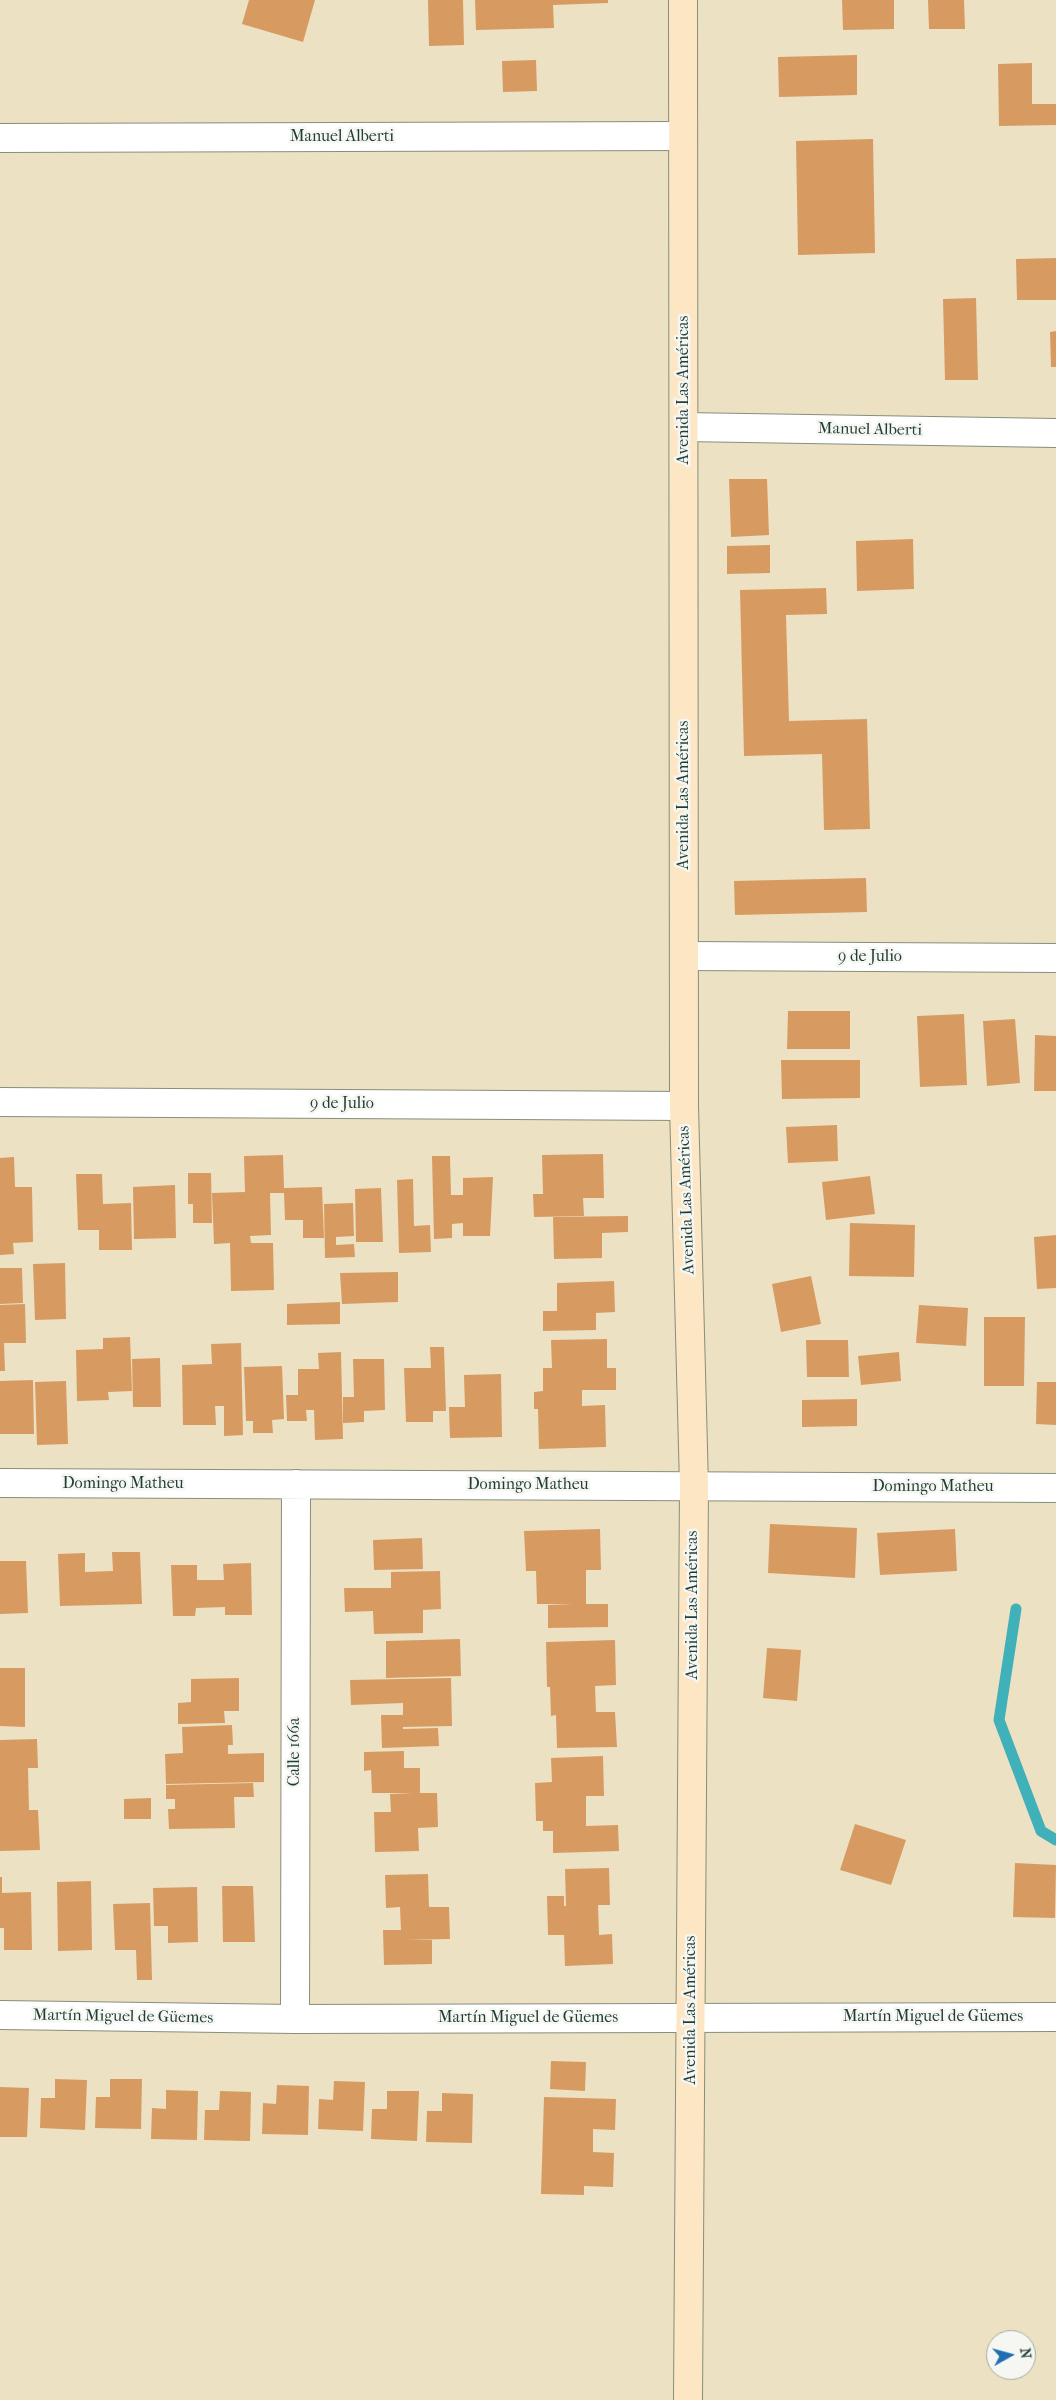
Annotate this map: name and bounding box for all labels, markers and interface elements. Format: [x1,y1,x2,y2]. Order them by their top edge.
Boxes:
street label: Manuel Alberti [290,127,394,147]
street label: Avenida Las Américas [674,316,694,464]
street label: Manuel Alberti [818,419,922,441]
street label: Avenida Las Américas [674,721,694,869]
street label: 9 de Julio [838,947,902,967]
street label: 9 de Julio [310,1094,374,1114]
street label: Avenida Las Américas [675,1125,699,1275]
street label: Domingo Matheu [62,1474,184,1494]
street label: Domingo Matheu [467,1475,589,1495]
street label: Domingo Matheu [872,1477,994,1497]
street label: Avenida Las Américas [683,1531,703,1679]
street label: Calle 166a [285,1718,305,1786]
street label: Avenida Las Américas [681,1936,701,2084]
street label: Martín Miguel de Güemes [33,2006,213,2028]
street label: Martín Miguel de Güemes [843,2007,1023,2027]
street label: Martín Miguel de Güemes [438,2008,618,2028]
north arrow [986,2330,1036,2380]
text: N [1016,2347,1034,2360]

